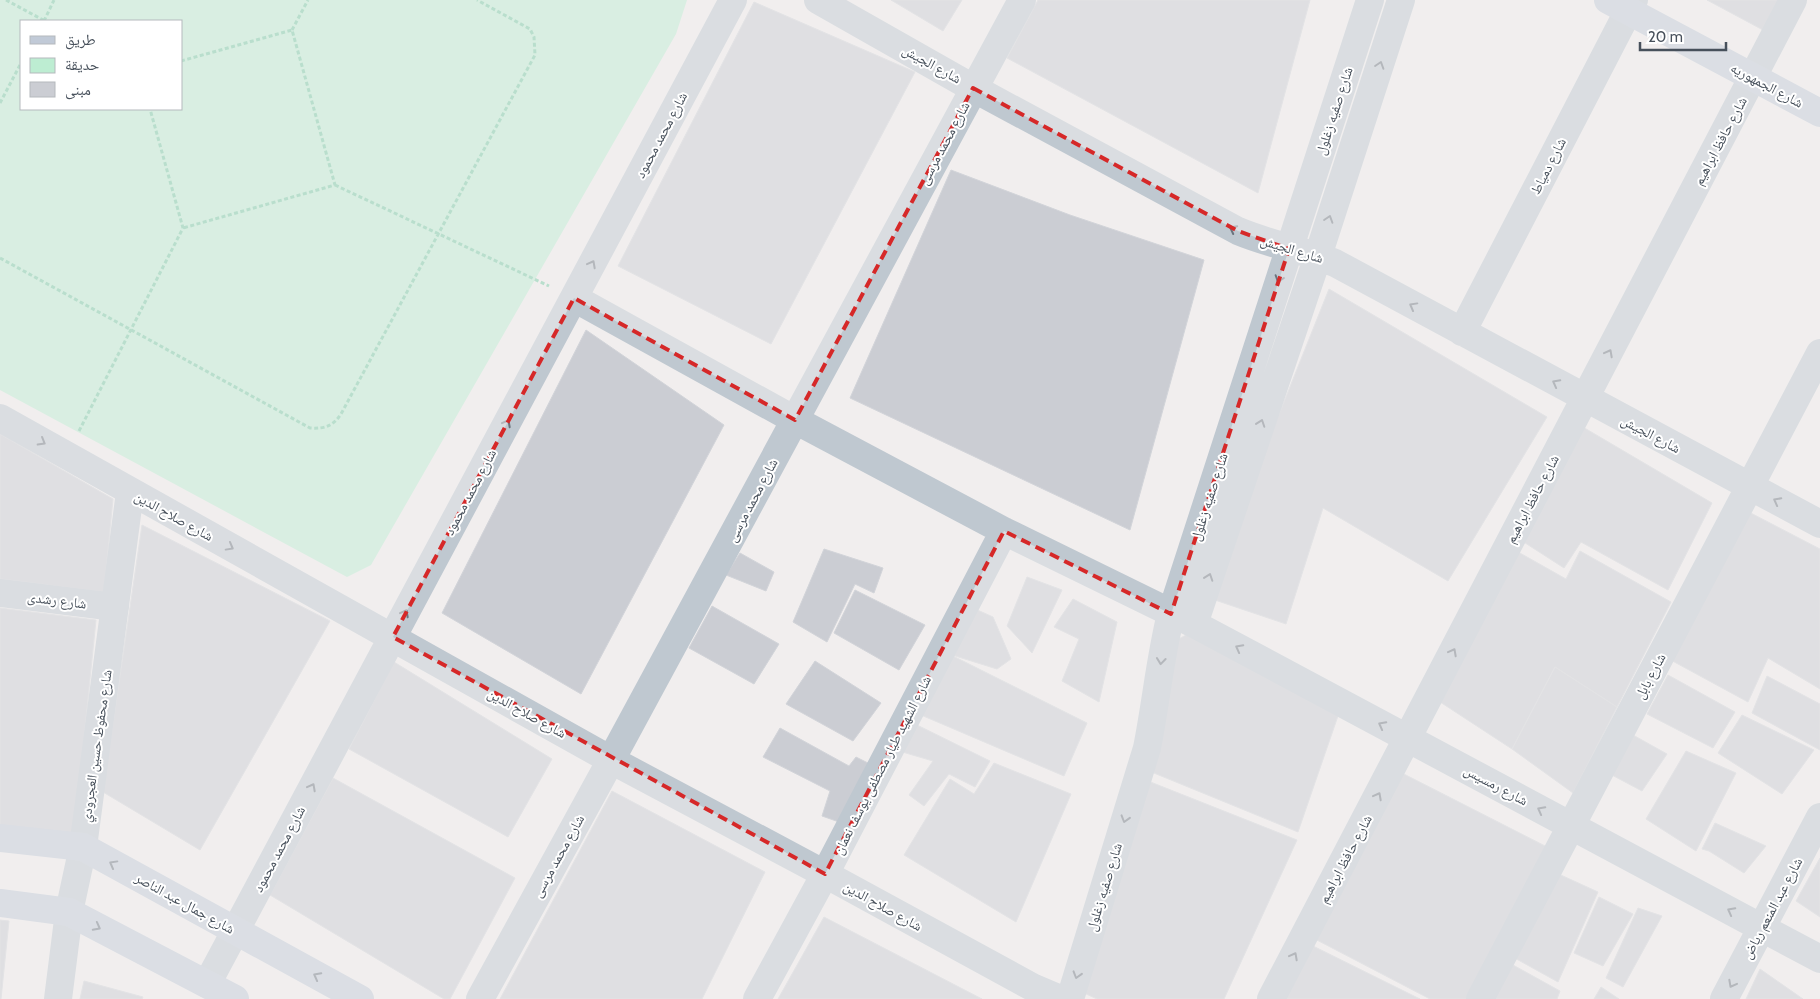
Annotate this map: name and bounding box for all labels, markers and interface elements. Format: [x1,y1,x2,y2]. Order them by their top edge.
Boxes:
legend [20,20,182,110]
scale bar [1640,20,1726,52]
text: 20 m [1648,28,1683,46]
text: طريق [65,31,96,50]
street label: شارع الجيش [899,40,965,88]
text: حديقة [65,56,100,74]
street label: شارع الجمهوريه [1727,58,1806,113]
one-way arrow [1374,61,1384,70]
street label: شارع صفيه زغلول [1311,65,1358,158]
text: مبنى [65,81,91,100]
street label: شارع محمد محمود [631,89,692,182]
street label: شارع حافظ ابراهيم [1689,94,1752,189]
street label: شارع محمد مرسى [914,98,974,188]
street label: شارع دمياط [1526,135,1571,198]
one-way arrow [1324,216,1334,224]
one-way arrow [1229,225,1238,235]
street label: شارع الجيش [1258,231,1326,268]
one-way arrow [585,261,595,270]
one-way arrow [1275,275,1285,283]
one-way arrow [1410,302,1419,312]
one-way arrow [1603,349,1613,358]
one-way arrow [1553,379,1562,389]
street label: شارع الجيش [1618,411,1684,458]
one-way arrow [501,419,511,428]
one-way arrow [1255,420,1265,428]
one-way arrow [37,436,46,446]
street label: شارع محمد محمود [440,446,501,539]
street label: شارع صفيه زغلول [1186,451,1233,544]
street label: شارع حافظ ابراهيم [1501,452,1564,547]
street label: شارع محمد مرسى [722,455,782,545]
street label: شارع صلاح الدين [131,487,217,546]
one-way arrow [1773,497,1782,507]
one-way arrow [225,541,234,551]
one-way arrow [1203,574,1213,582]
street label: شارع رشدى [26,587,88,614]
one-way arrow [399,609,409,618]
one-way arrow [1236,644,1245,654]
one-way arrow [1447,648,1457,657]
street label: شارع بابل [1630,650,1670,702]
one-way arrow [1156,658,1167,666]
street label: شارع محفوظ حسين العجرودي [76,668,118,824]
street label: شارع الشهيد طيار مصطفى يوسف نعمان [829,672,936,858]
street label: شارع صلاح الدين [484,684,570,743]
one-way arrow [1379,721,1388,731]
street label: شارع رمسيس [1460,761,1531,810]
one-way arrow [306,783,316,792]
one-way arrow [1371,793,1381,802]
street label: شارع محمد محمود [249,803,310,896]
one-way arrow [1537,806,1546,816]
street label: شارع محمد مرسى [528,811,589,901]
street label: شارع حافظ ابراهيم [1314,812,1377,907]
one-way arrow [1120,815,1130,823]
street label: شارع صفيه زغلول [1082,841,1127,934]
street label: شارع عبد المنعم رياض [1738,854,1807,962]
one-way arrow [110,860,119,870]
street label: شارع جمال عبد الناصر [131,868,238,939]
street label: شارع صلاح الدين [840,877,926,936]
one-way arrow [1727,907,1736,917]
one-way arrow [92,921,101,931]
one-way arrow [1288,952,1298,961]
one-way arrow [1073,970,1083,978]
one-way arrow [313,972,322,982]
one-way arrow [1728,979,1738,988]

